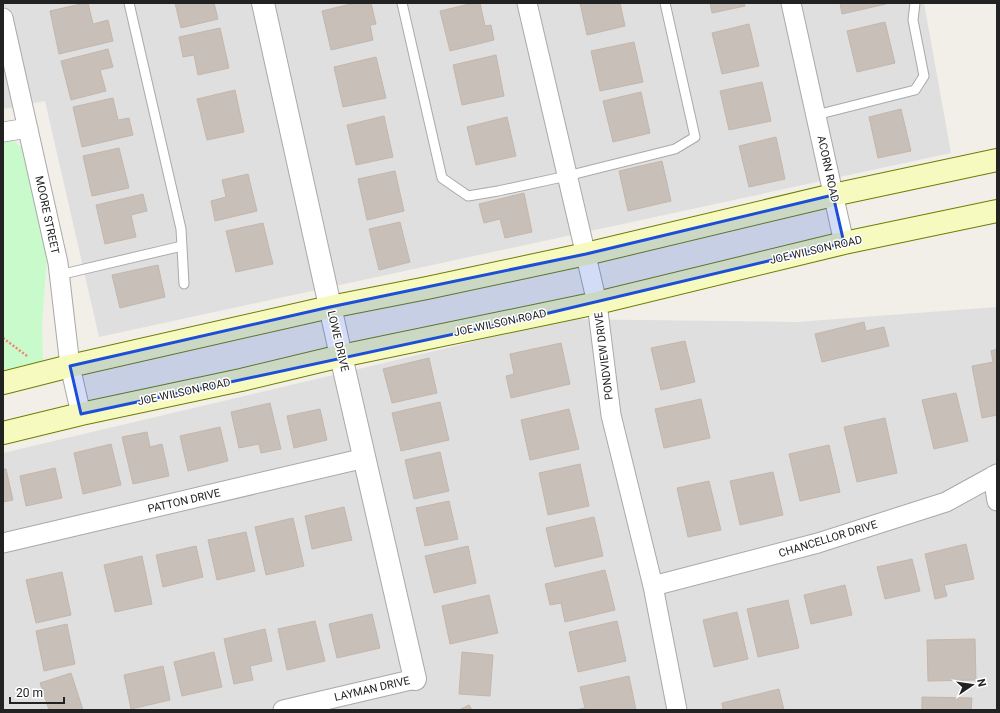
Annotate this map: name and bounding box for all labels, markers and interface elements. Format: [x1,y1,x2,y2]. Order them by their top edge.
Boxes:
street label: ACORN ROAD [815,134,841,204]
street label: MOORE STREET [32,175,62,256]
street label: JOE WILSON ROAD [768,233,864,267]
street label: JOE WILSON ROAD [452,307,548,339]
street label: LOWE DRIVE [325,309,351,373]
street label: PONDVIEW DRIVE [592,311,616,401]
street label: JOE WILSON ROAD [136,376,232,408]
street label: PATTON DRIVE [146,486,222,516]
street label: CHANCELLOR DRIVE [777,518,879,560]
north arrow [952,665,992,705]
street label: LAYMAN DRIVE [333,674,411,704]
text: N [974,678,989,688]
scale bar [10,679,64,705]
text: 20 m [16,686,43,700]

